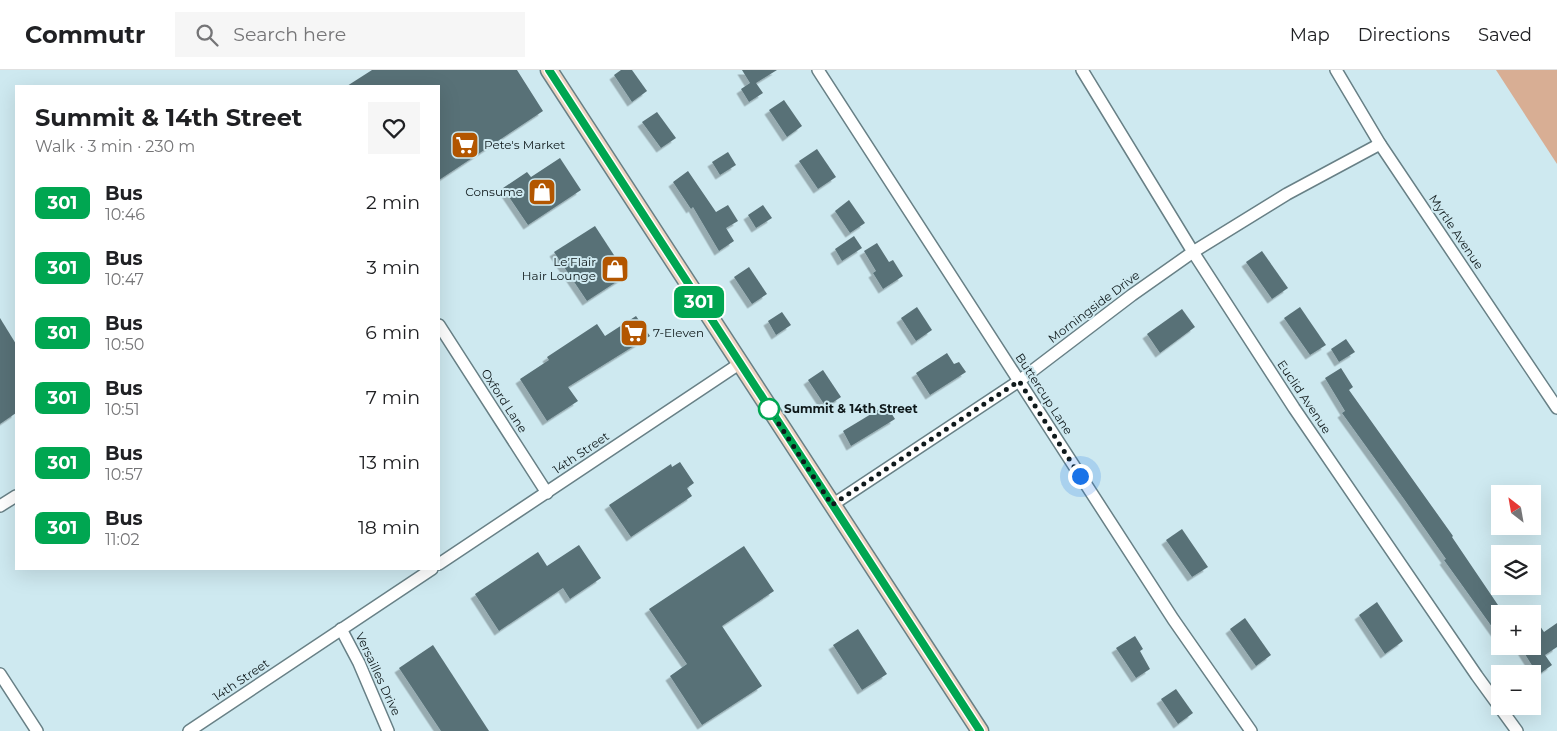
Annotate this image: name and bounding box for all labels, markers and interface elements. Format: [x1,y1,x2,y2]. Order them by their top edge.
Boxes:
search box [175,12,525,57]
text: Commutr [25,20,145,49]
icon: search [193,21,221,49]
text: Search here [233,23,346,46]
text: Map [1290,24,1330,46]
text: Directions [1358,24,1450,46]
text: Saved [1478,24,1532,46]
button: heart [368,102,420,154]
text: Summit & 14th Street [35,103,302,132]
supermarket icon: Pete's Market [450,130,480,160]
text: Walk · 3 min · 230 m [35,137,195,156]
place label: Pete's Market [484,137,565,152]
shop icon: Consume [527,177,557,207]
text: Bus [105,182,143,205]
place label: Consume [465,184,523,199]
text: 2 min [366,191,420,214]
text: 301 [48,192,77,214]
street label: Myrtle Avenue [1426,192,1487,272]
text: 10:46 [105,205,145,224]
text: Bus [105,247,143,270]
place label: Le’Flair Hair Lounge [522,254,596,283]
shop icon: Le’Flair Hair Lounge [600,254,630,284]
text: 3 min [366,256,420,279]
text: 301 [48,257,77,279]
street label: Morningside Drive [1045,267,1142,346]
text: 10:47 [105,270,144,289]
line badge: 301 [670,286,728,318]
text: 301 [684,291,714,313]
text: Bus [105,312,143,335]
supermarket icon: 7-Eleven [619,318,649,348]
text: 6 min [365,321,420,344]
text: 301 [48,322,77,344]
place label: 7-Eleven [653,325,704,340]
text: 10:50 [105,335,144,354]
street label: Buttercup Lane [1013,350,1076,437]
street label: Euclid Avenue [1274,357,1335,436]
street label: Oxford Lane [478,366,531,436]
text: Bus [105,377,143,400]
text: 7 min [366,386,420,409]
text: 301 [48,387,77,409]
marker: Summit & 14th Street [758,398,780,420]
text: 10:51 [105,400,140,419]
place label: Summit & 14th Street [784,401,918,416]
street label: 14th Street [550,428,612,477]
text: Bus [105,442,143,465]
text: 13 min [359,451,420,474]
text: 301 [48,452,77,474]
your location [1068,464,1093,489]
text: 10:57 [105,465,143,484]
north arrow [1491,485,1541,535]
map controls [1491,485,1541,715]
text: Bus [105,507,143,530]
text: 18 min [358,516,420,539]
text: 301 [48,517,77,539]
text: 11:02 [105,530,140,549]
button: layers [1491,545,1541,595]
button: + [1491,605,1541,655]
street label: Versailles Drive [353,630,404,718]
street label: 14th Street [210,655,272,704]
button: − [1491,665,1541,715]

